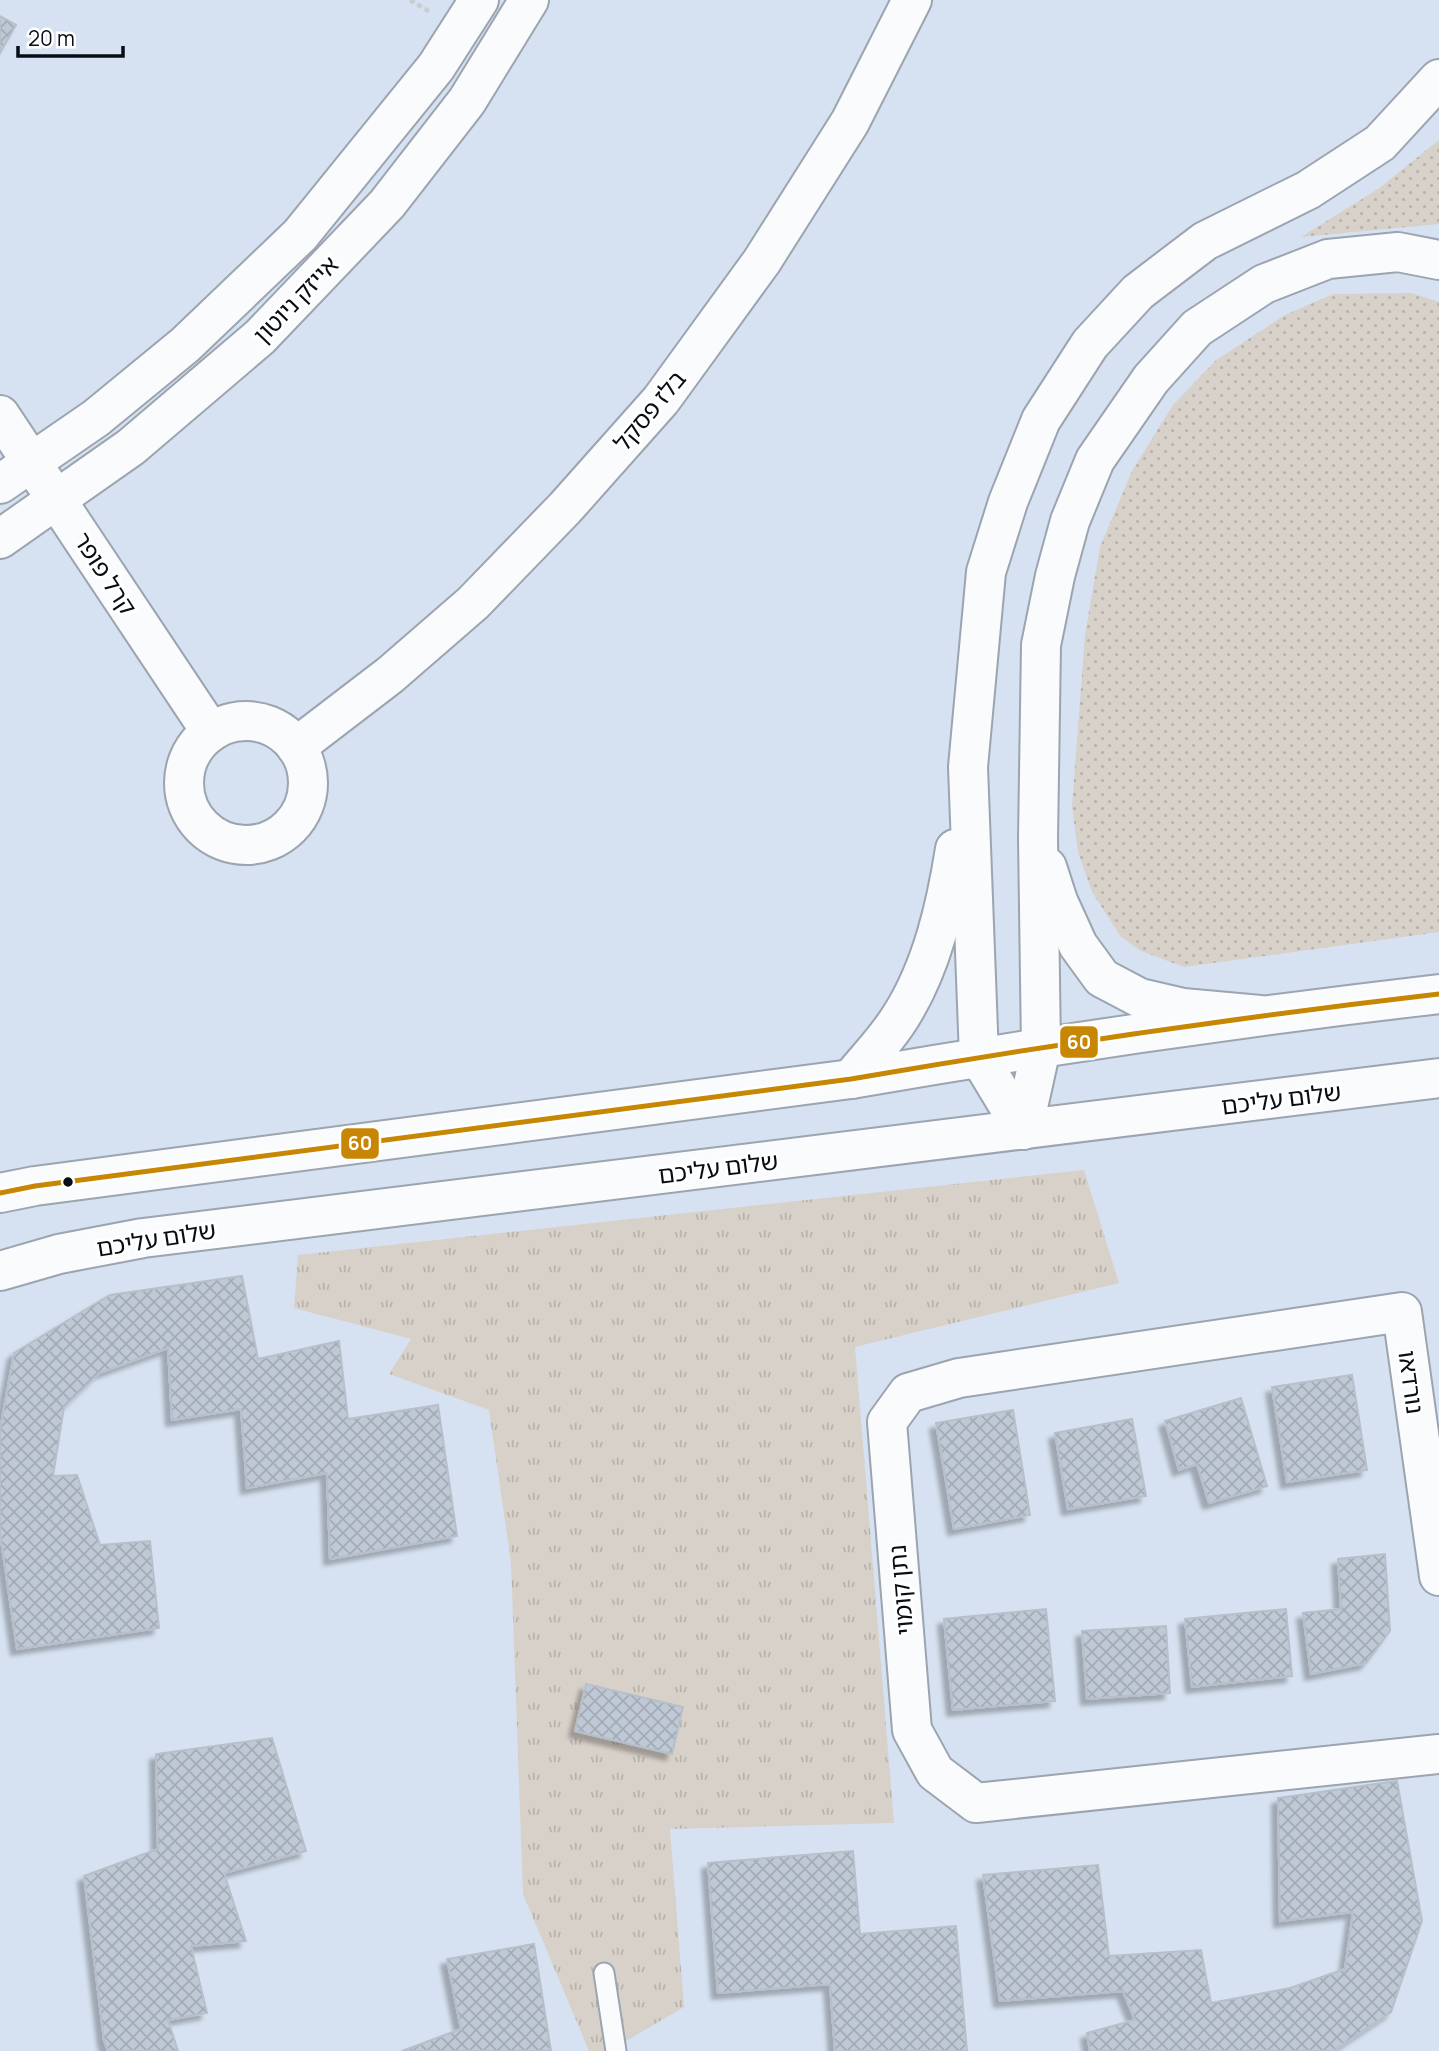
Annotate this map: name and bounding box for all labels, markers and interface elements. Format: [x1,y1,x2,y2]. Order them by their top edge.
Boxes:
scale bar [18,14,122,58]
text: 20 m [28,24,75,52]
street label: אייזק ניוטון [245,248,345,350]
street label: בלז פסקל [605,363,693,457]
street label: קרל פופר [67,525,145,621]
line badge: 60 [1059,1025,1099,1059]
text: 60 [1067,1029,1091,1055]
street label: שלום עליכם [1219,1074,1343,1122]
line badge: 60 [340,1127,380,1160]
text: 60 [348,1130,372,1156]
street label: שלום עליכם [656,1143,780,1191]
unlabelled marker [61,1175,75,1189]
street label: שלום עליכם [94,1212,218,1264]
street label: נורדאו [1391,1348,1433,1416]
street label: נתן קומוי [880,1543,920,1637]

